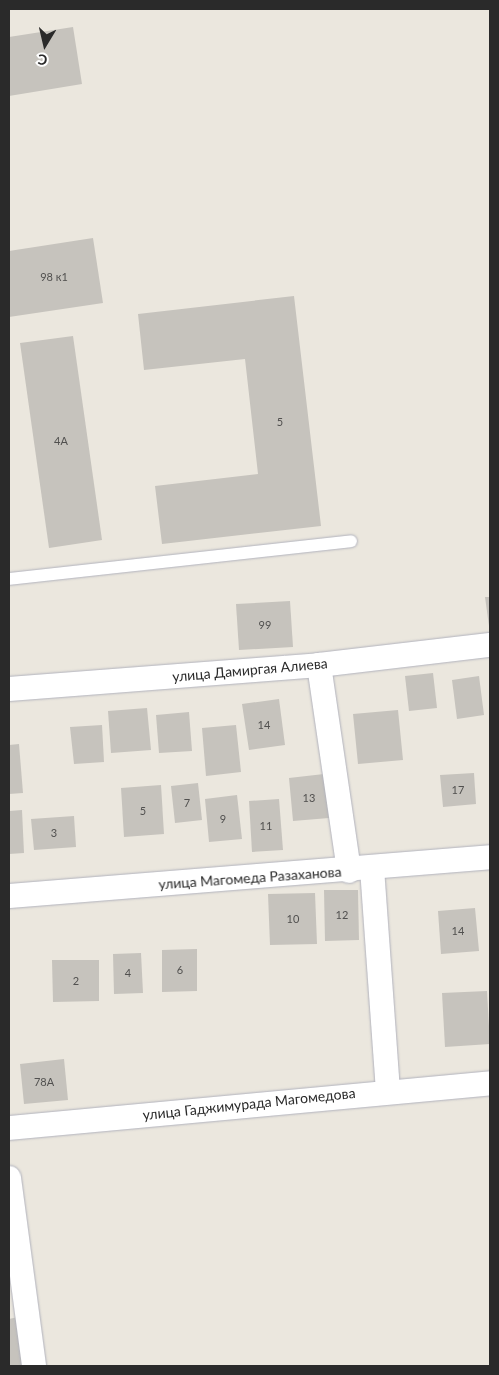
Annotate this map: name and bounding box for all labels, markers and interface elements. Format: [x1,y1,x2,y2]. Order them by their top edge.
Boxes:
north arrow [20,20,70,70]
text: С [37,51,48,69]
house number: 98 к1 [40,270,68,284]
house number: 5 [277,415,283,429]
house number: 4А [54,434,68,448]
house number: 99 [259,618,271,632]
street label: улица Дамиргая Алиева [172,655,328,685]
house number: 14 [258,718,270,732]
house number: 17 [452,783,464,797]
house number: 13 [303,791,315,805]
house number: 7 [184,796,190,810]
house number: 5 [140,804,146,818]
house number: 9 [220,812,226,826]
house number: 11 [260,819,272,833]
house number: 3 [51,826,57,840]
street label: улица Магомеда Разаханова [158,863,342,893]
house number: 12 [336,908,348,922]
house number: 10 [287,912,299,926]
house number: 14 [452,924,464,938]
house number: 6 [177,963,183,977]
house number: 4 [125,966,131,980]
house number: 2 [73,974,79,988]
house number: 78А [34,1075,54,1089]
street label: улица Гаджимурада Магомедова [142,1084,356,1124]

